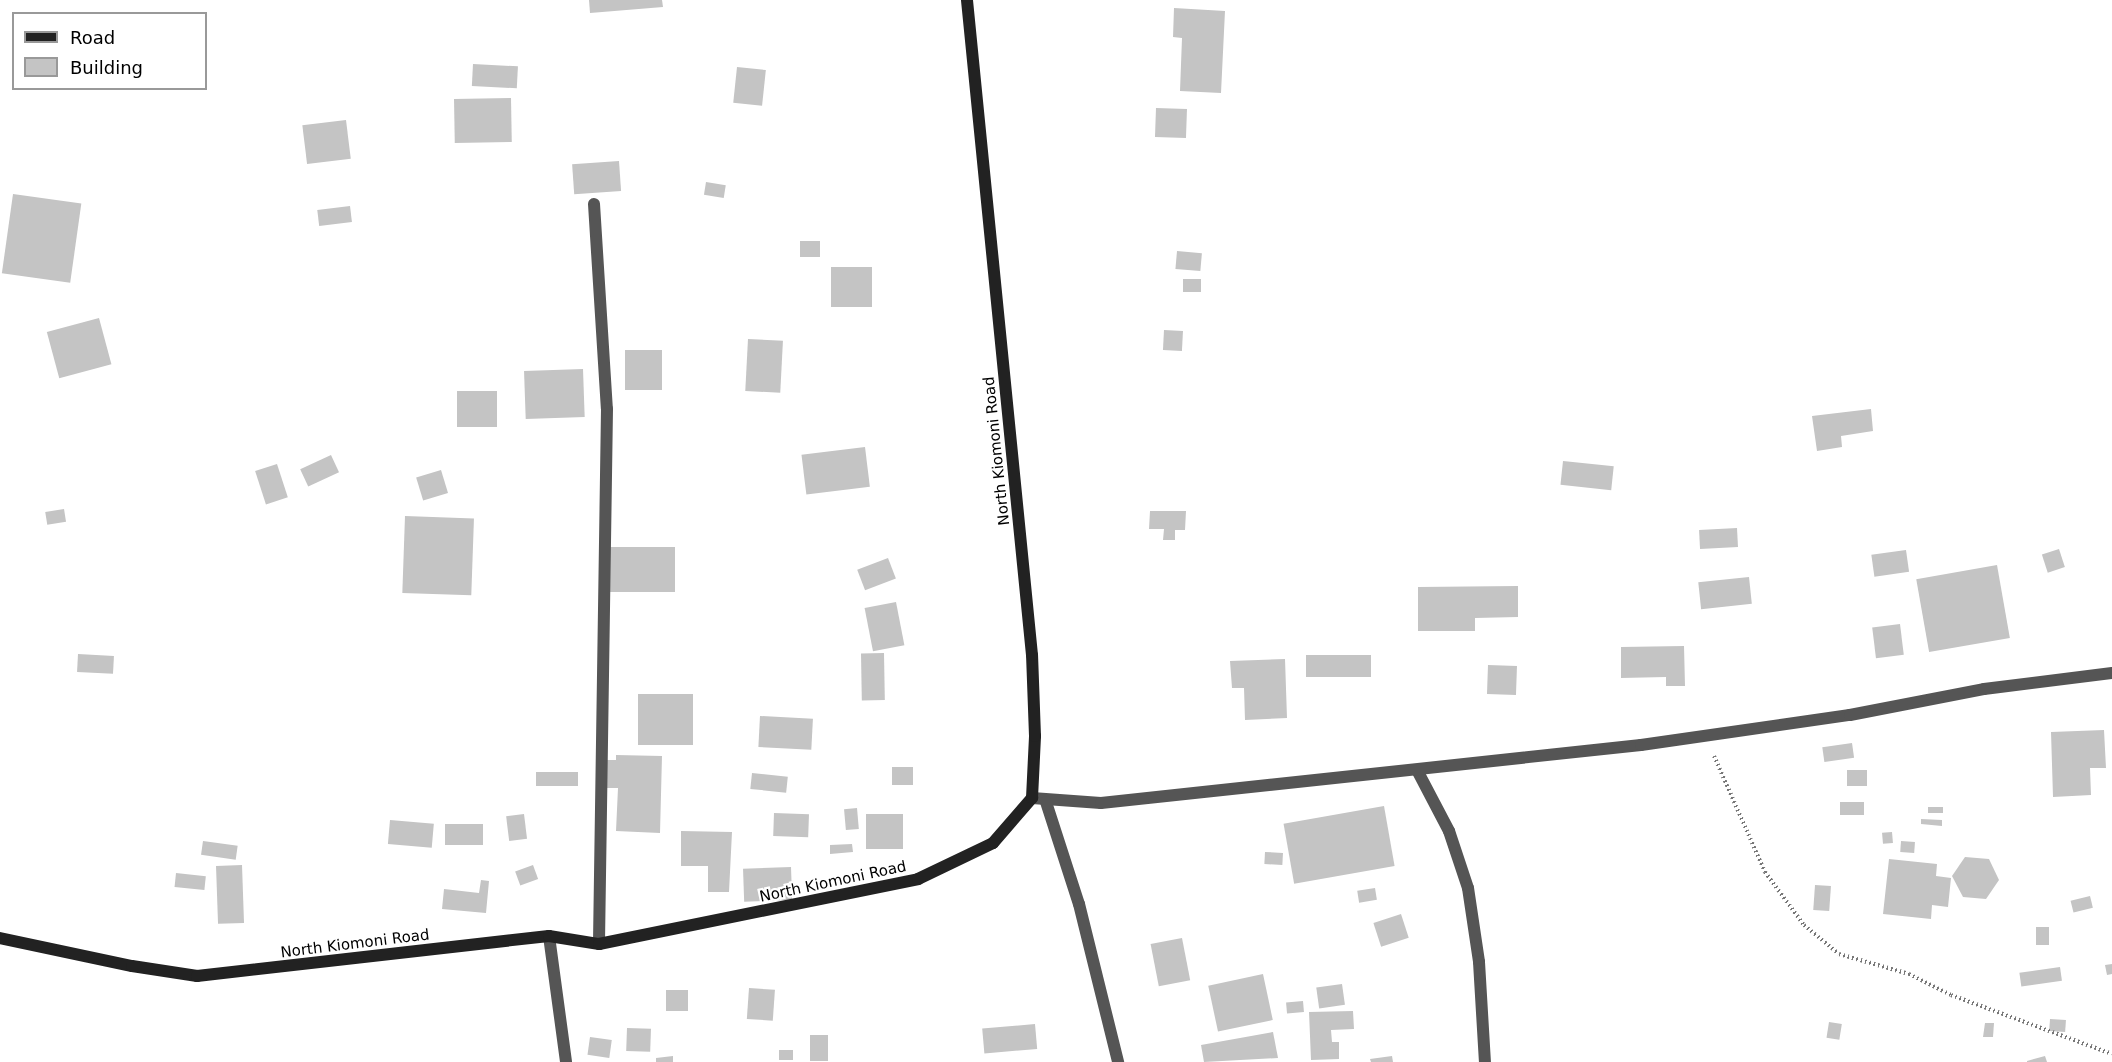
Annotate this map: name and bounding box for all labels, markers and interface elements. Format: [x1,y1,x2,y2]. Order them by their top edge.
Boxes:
legend [12,12,207,90]
text: Road [70,27,115,48]
text: Building [70,57,143,78]
street label: North Kiomoni Road [980,376,1014,526]
street label: North Kiomoni Road [758,858,908,906]
street label: North Kiomoni Road [280,926,430,962]

